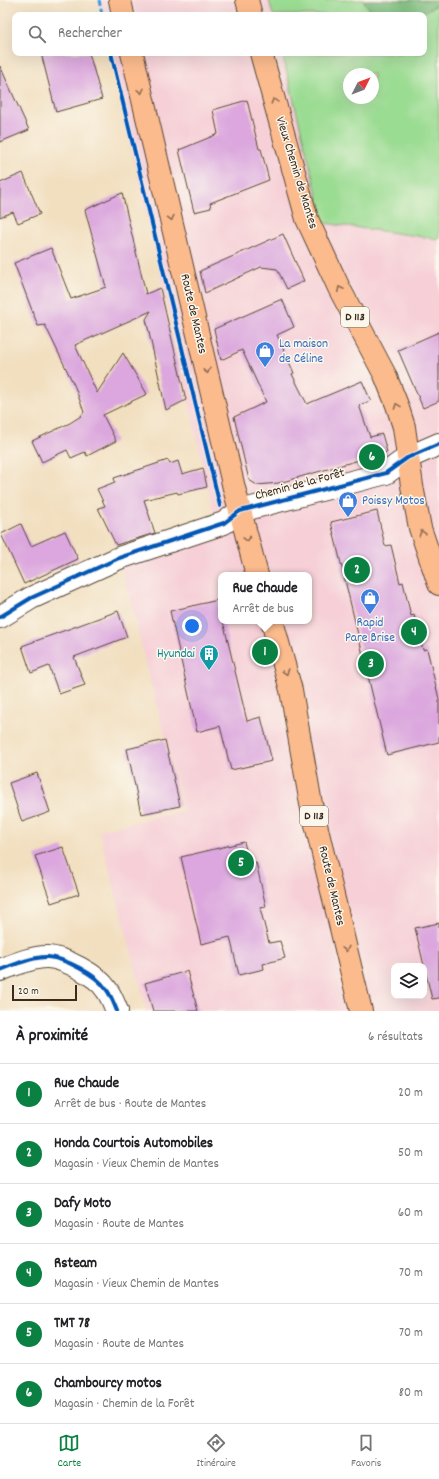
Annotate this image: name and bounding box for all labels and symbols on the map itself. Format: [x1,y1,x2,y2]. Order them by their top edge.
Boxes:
north arrow [343,68,379,104]
one-way arrow [136,88,144,94]
one-way arrow [270,98,279,105]
street label: Vieux Chemin de Mantes [270,114,322,232]
one-way arrow [166,214,174,221]
street label: Route de Mantes [175,272,211,356]
one-way arrow [337,286,345,294]
road number: D 113 [341,307,369,327]
place label: La maison de Céline [279,335,328,369]
shop icon: La maison de Céline [254,340,276,368]
one-way arrow [202,368,210,375]
one-way arrow [394,403,402,410]
pin: 6 [359,442,385,472]
street label: Chemin de la Forêt [253,464,347,506]
shop icon: Poissy Motos [337,490,359,518]
place label: Poissy Motos [362,492,425,511]
one-way arrow [418,530,427,537]
one-way arrow [242,535,250,542]
pin: 2 [344,555,370,585]
shop icon: Rapid Pare Brise [359,587,381,615]
place label: Rapid Pare Brise [345,614,395,648]
your location [182,616,202,636]
pin: 4 [401,617,427,647]
pin: 1 [252,637,278,667]
building icon: Hyundai [198,643,220,671]
place label: Hyundai [157,645,196,664]
pin: 3 [358,649,384,679]
one-way arrow [281,668,290,675]
road number: D 113 [300,806,328,826]
street label: Route de Mantes [313,844,349,928]
pin: 5 [228,848,254,878]
one-way arrow [342,946,350,953]
scale bar [12,983,77,1002]

